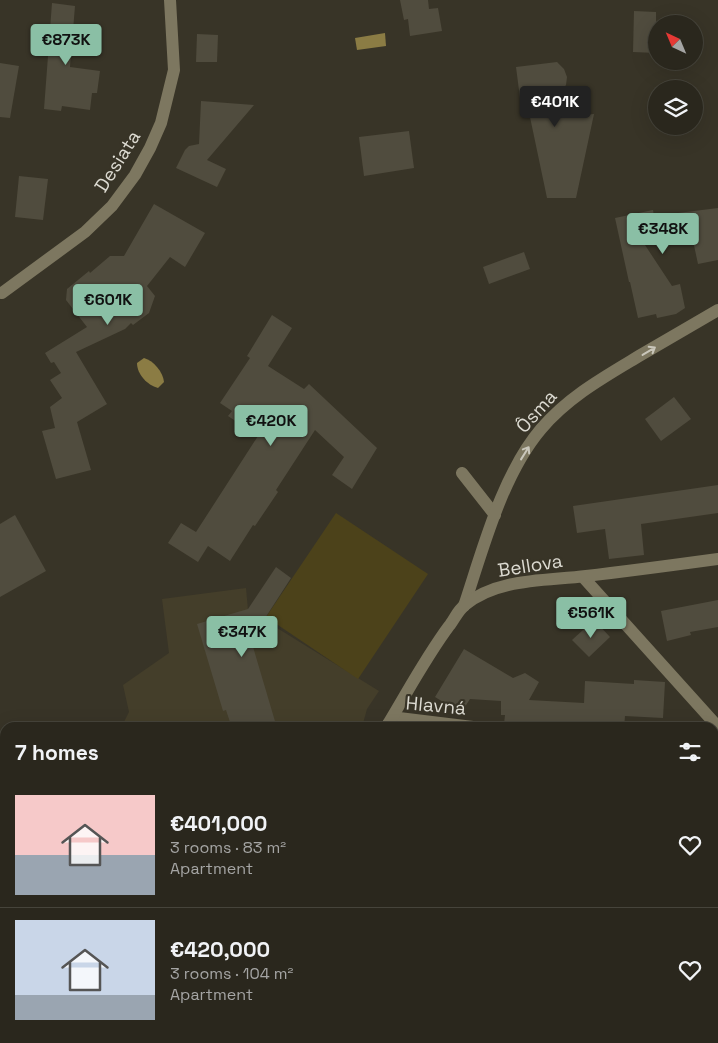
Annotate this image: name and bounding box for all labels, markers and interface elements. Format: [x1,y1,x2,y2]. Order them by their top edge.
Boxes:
north arrow [648,15,702,70]
map controls [648,15,703,135]
pin: €873K [31,23,101,66]
text: €873K [42,29,90,50]
button: layers [648,80,703,135]
pin: €401K [520,86,590,128]
text: €401K [531,91,579,112]
street label: Desiata [89,126,146,197]
pin: €348K [628,212,698,255]
text: €348K [638,218,688,239]
pin: €601K [73,284,143,326]
text: €601K [84,289,132,310]
one-way arrow [641,345,655,355]
street label: Ôsma [510,384,562,438]
pin: €420K [236,404,306,447]
text: €420K [246,410,296,431]
one-way arrow [520,446,530,460]
street label: Bellova [496,548,564,583]
pin: €561K [556,596,626,639]
text: €561K [567,602,615,623]
pin: €347K [207,616,277,658]
text: €347K [218,621,266,642]
street label: Hlavná [405,690,467,721]
icon: filters [676,738,704,766]
text: 7 homes [15,739,99,766]
text: €401,000 [170,810,267,837]
icon: home [55,815,115,875]
icon: heart [676,831,704,859]
text: 3 rooms · 83 m² [170,837,286,858]
text: Apartment [170,858,253,879]
text: €420,000 [170,936,270,963]
icon: home [55,940,115,1000]
icon: heart [676,956,704,984]
text: 3 rooms · 104 m² [170,963,293,984]
text: Apartment [170,984,253,1005]

